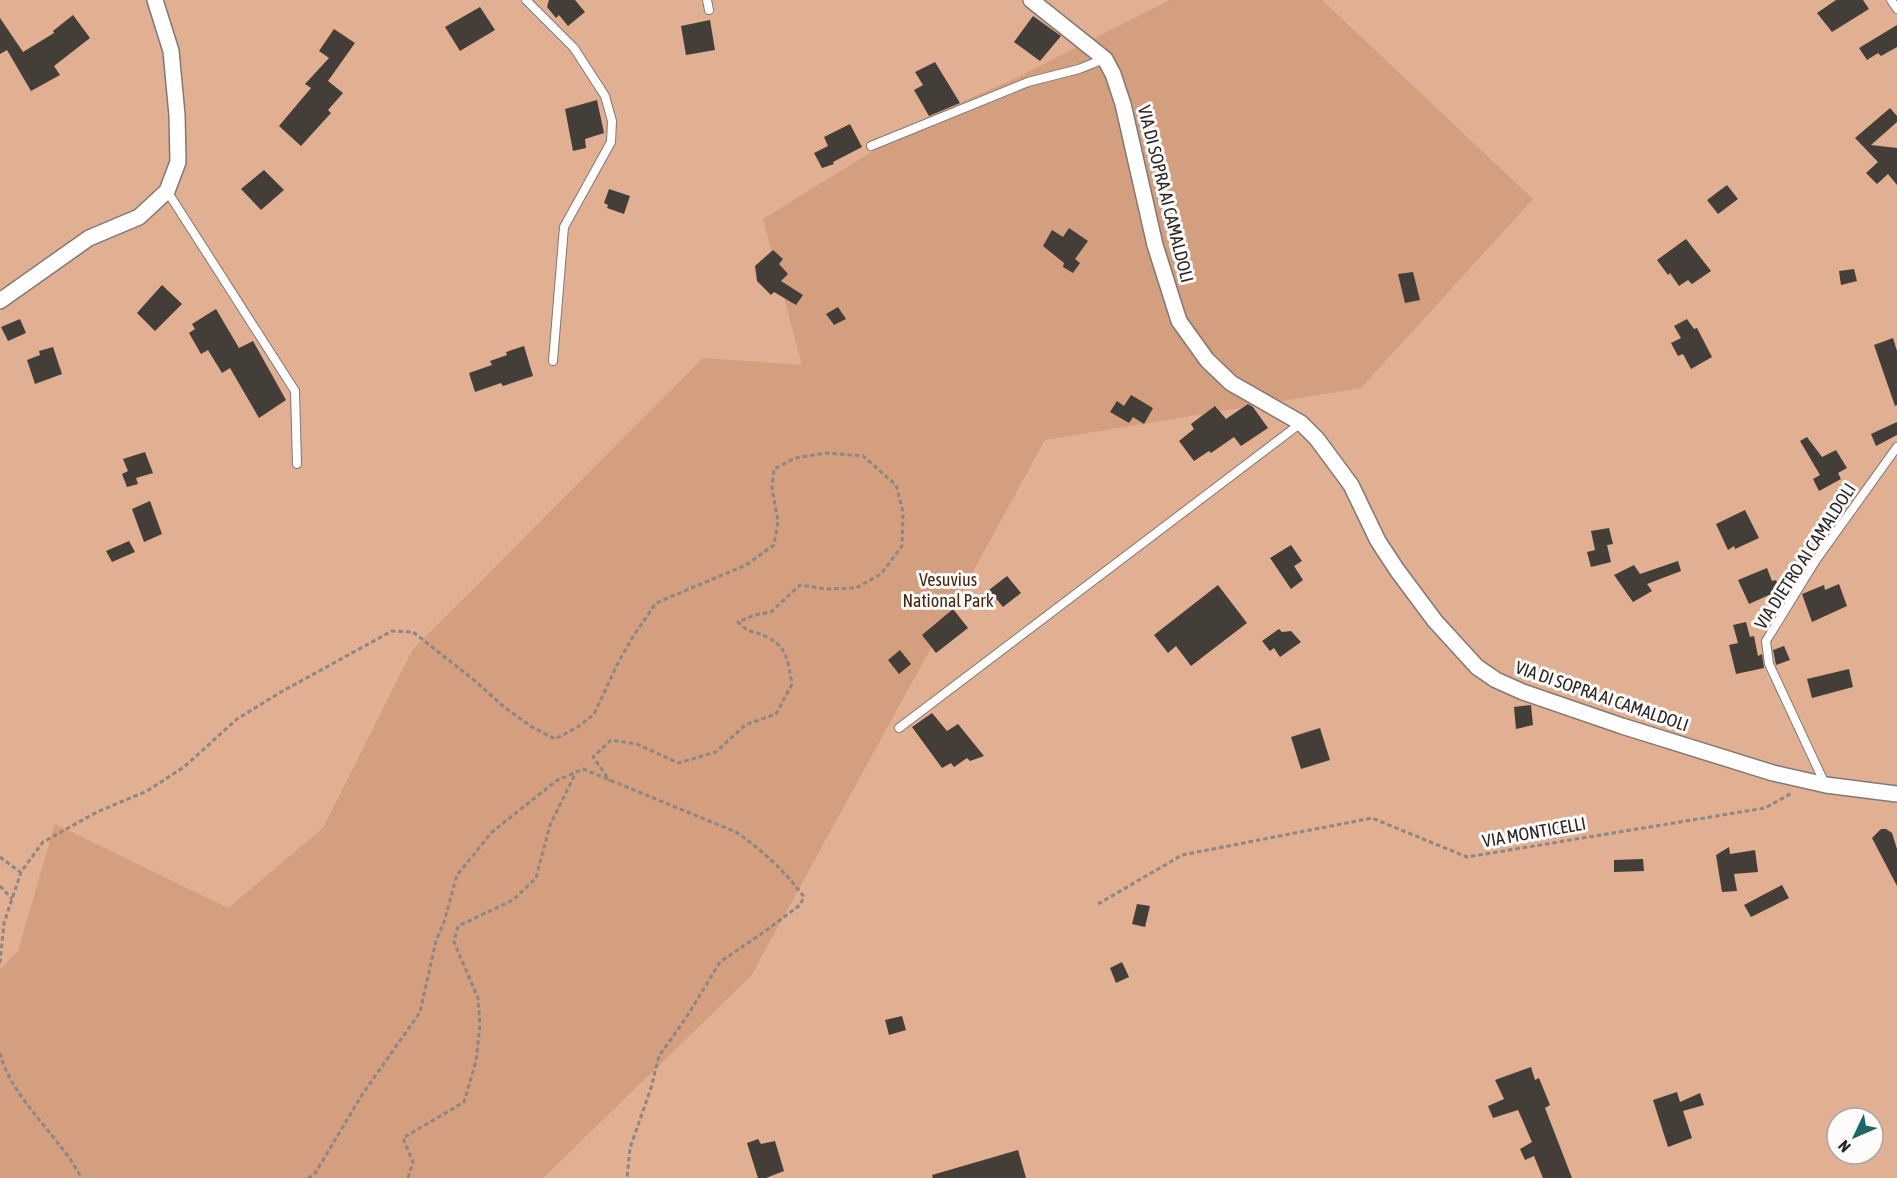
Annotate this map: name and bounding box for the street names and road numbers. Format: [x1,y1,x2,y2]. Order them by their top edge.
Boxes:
street label: VIA DI SOPRA AI CAMALDOLI [1134,103,1198,285]
street label: VIA DIETRO AI CAMALDOLI [1750,479,1860,633]
street label: VIA DI SOPRA AI CAMALDOLI [1513,656,1691,736]
street label: VIA MONTICELLI [1481,813,1587,851]

